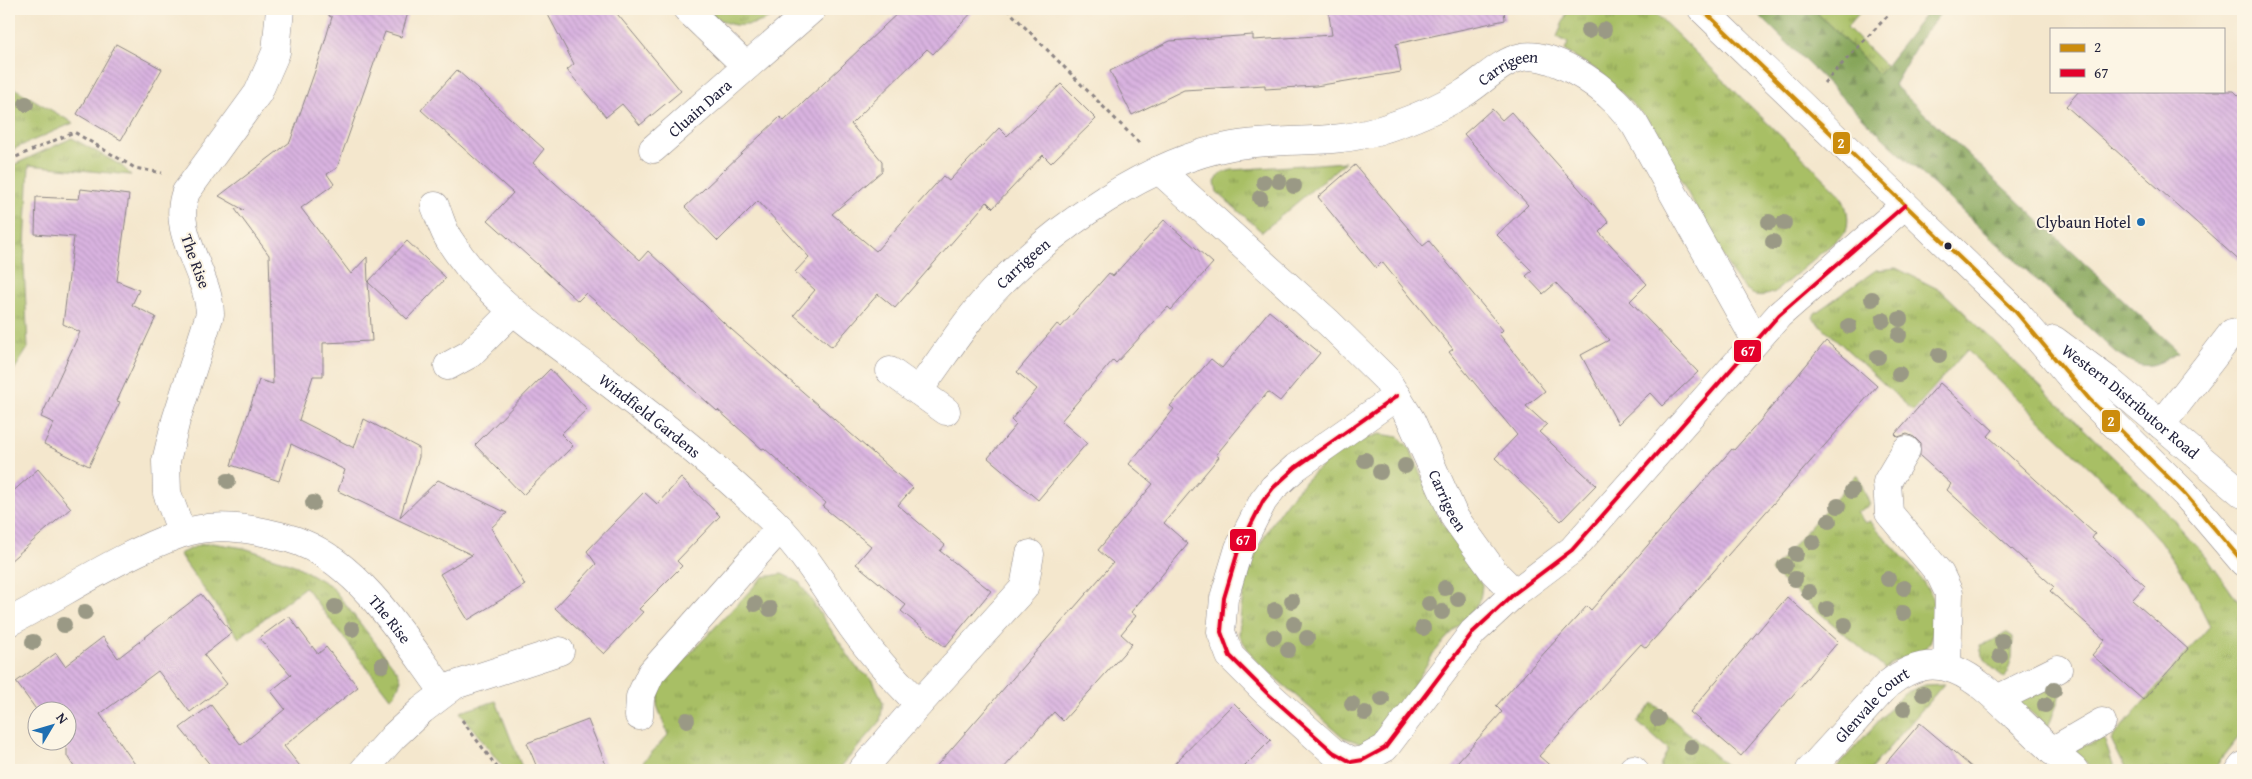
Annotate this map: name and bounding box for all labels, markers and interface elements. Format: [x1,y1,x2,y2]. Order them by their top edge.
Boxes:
legend [2050,28,2224,92]
text: 2 [2094,36,2101,57]
street label: Carrigeen [1472,44,1539,91]
text: 67 [2094,62,2108,83]
street label: Cluain Dara [662,73,737,143]
line badge: 2 [1832,131,1851,155]
text: 2 [1837,133,1845,153]
place label: Clybaun Hotel [2036,210,2132,234]
marker: Clybaun Hotel [2135,216,2147,228]
street label: The Rise [175,230,217,292]
street label: Carrigeen [990,232,1055,294]
unlabelled marker [1943,241,1953,251]
street label: Western Distributor Road [2057,338,2205,464]
line badge: 67 [1733,339,1762,363]
text: 67 [1741,341,1755,361]
street label: Windfield Gardens [594,368,706,463]
line badge: 2 [2101,409,2121,433]
text: 2 [2107,411,2115,431]
street label: Carrigeen [1423,466,1473,536]
line badge: 67 [1229,528,1257,552]
text: 67 [1236,530,1250,550]
street label: The Rise [363,589,417,648]
street label: Glenvale Court [1828,661,1913,748]
north arrow [28,702,78,752]
text: N [51,708,73,728]

